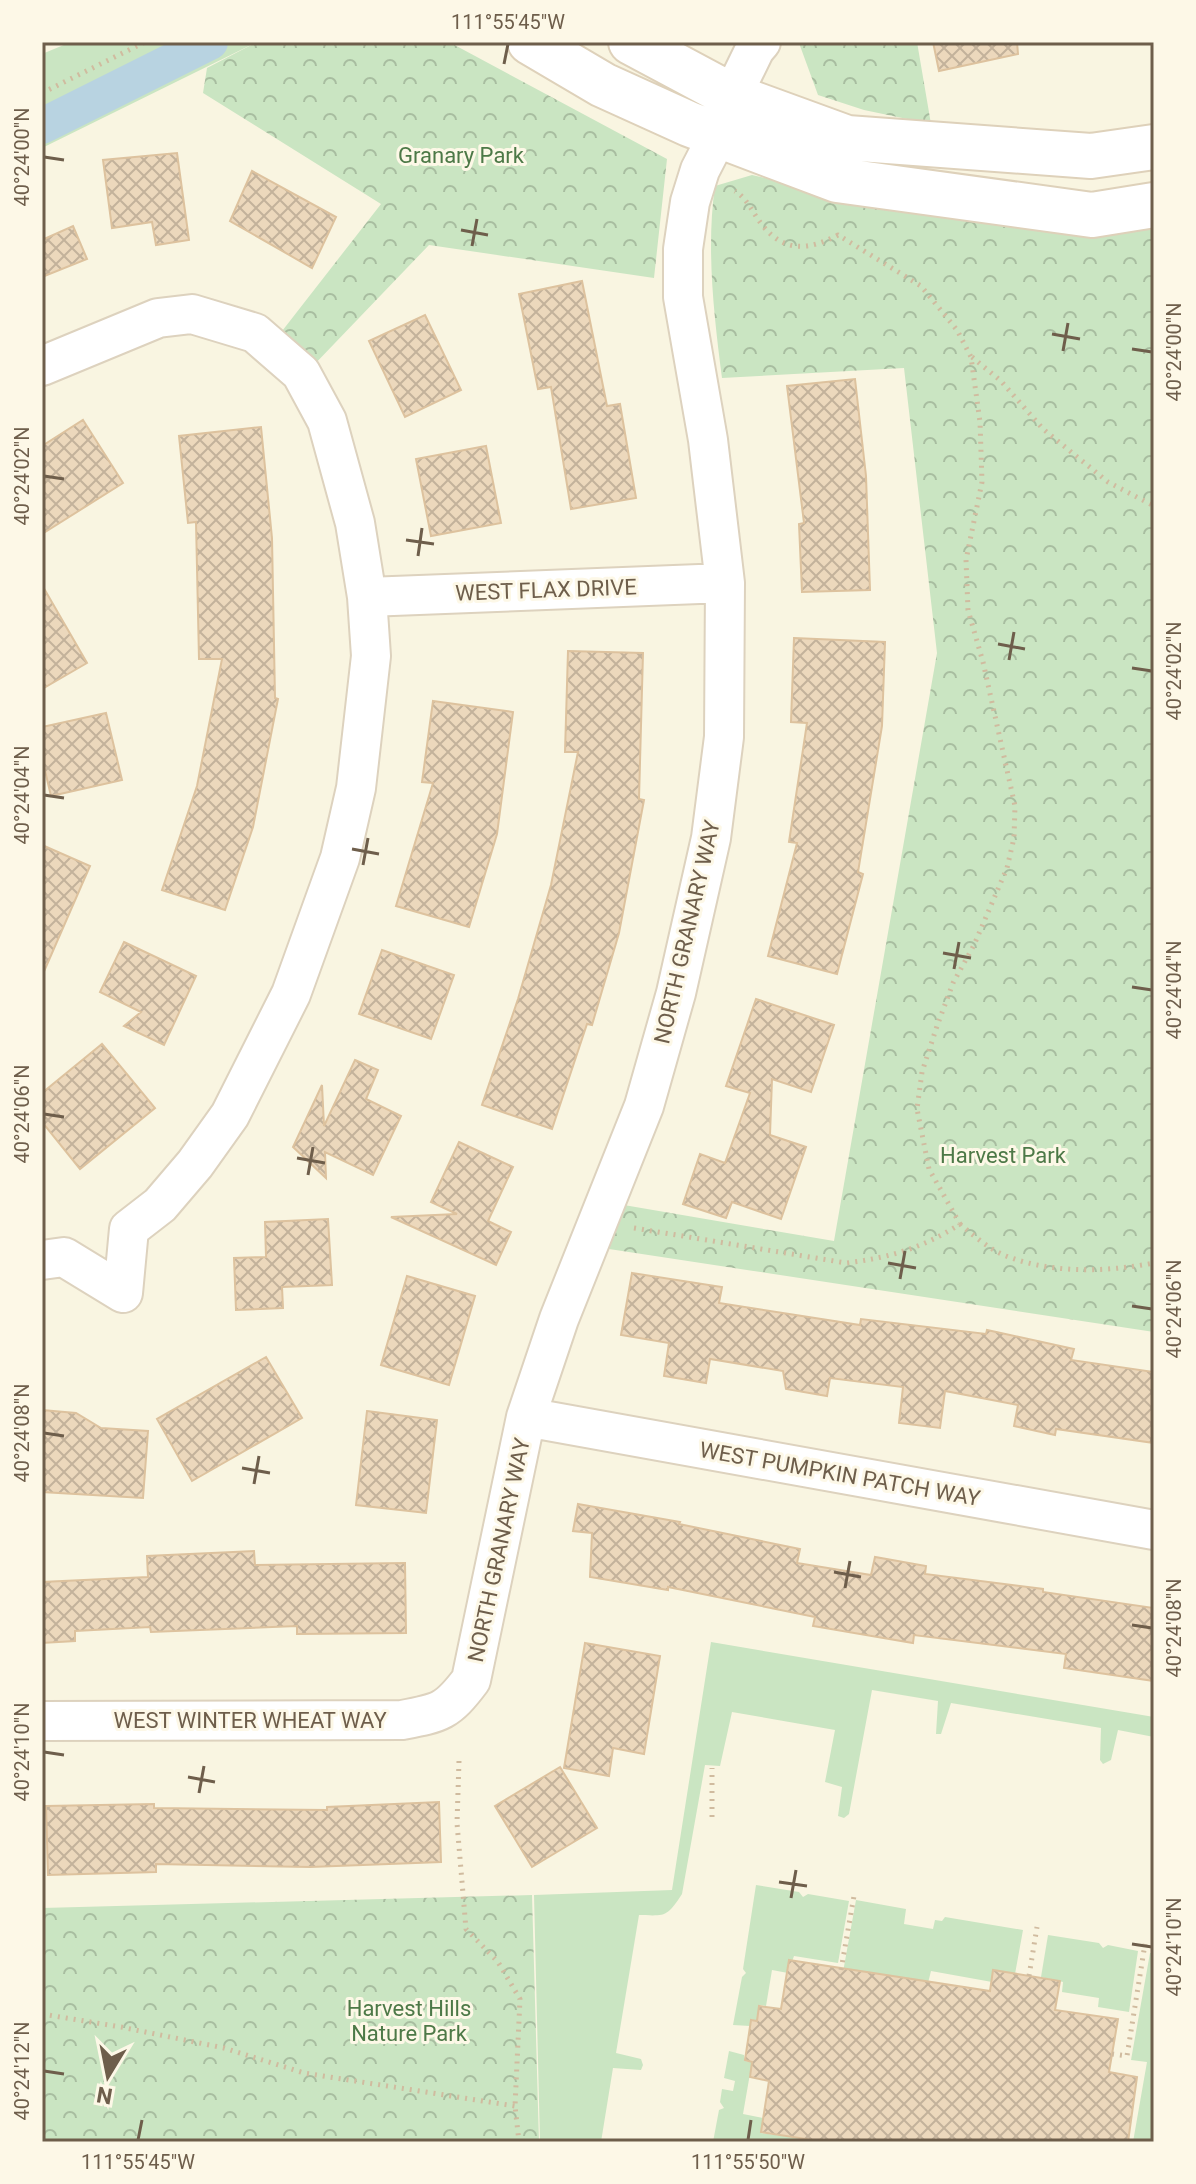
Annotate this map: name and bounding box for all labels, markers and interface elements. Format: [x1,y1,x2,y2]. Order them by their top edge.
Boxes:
text: 111°55'45"W [451,10,565,34]
text: 40°24'00"N [10,107,34,207]
park label: Granary Park [398,143,525,168]
text: 40°24'00"N [1162,302,1186,402]
text: 40°24'02"N [10,426,34,526]
street label: WEST FLAX DRIVE [455,574,637,606]
text: 40°24'02"N [1162,621,1186,721]
text: 40°24'04"N [10,745,34,845]
street label: NORTH GRANARY WAY [649,817,725,1046]
text: 40°24'04"N [1162,940,1186,1040]
text: 40°24'06"N [10,1064,34,1164]
park label: Harvest Park [940,1143,1067,1168]
text: 40°24'06"N [1162,1259,1186,1359]
text: 40°24'08"N [10,1383,34,1483]
street label: NORTH GRANARY WAY [463,1435,535,1664]
street label: WEST PUMPKIN PATCH WAY [698,1437,983,1511]
text: 40°24'08"N [1162,1578,1186,1678]
text: 40°24'10"N [10,1702,34,1802]
street label: WEST WINTER WHEAT WAY [113,1708,387,1733]
text: 40°24'10"N [1162,1897,1186,1997]
park label: Harvest Hills Nature Park [347,1996,471,2046]
text: 40°24'12"N [10,2021,34,2121]
north arrow [68,2036,148,2116]
text: N [95,2082,114,2109]
text: 111°55'45"W [81,2150,195,2174]
text: 111°55'50"W [691,2150,805,2174]

